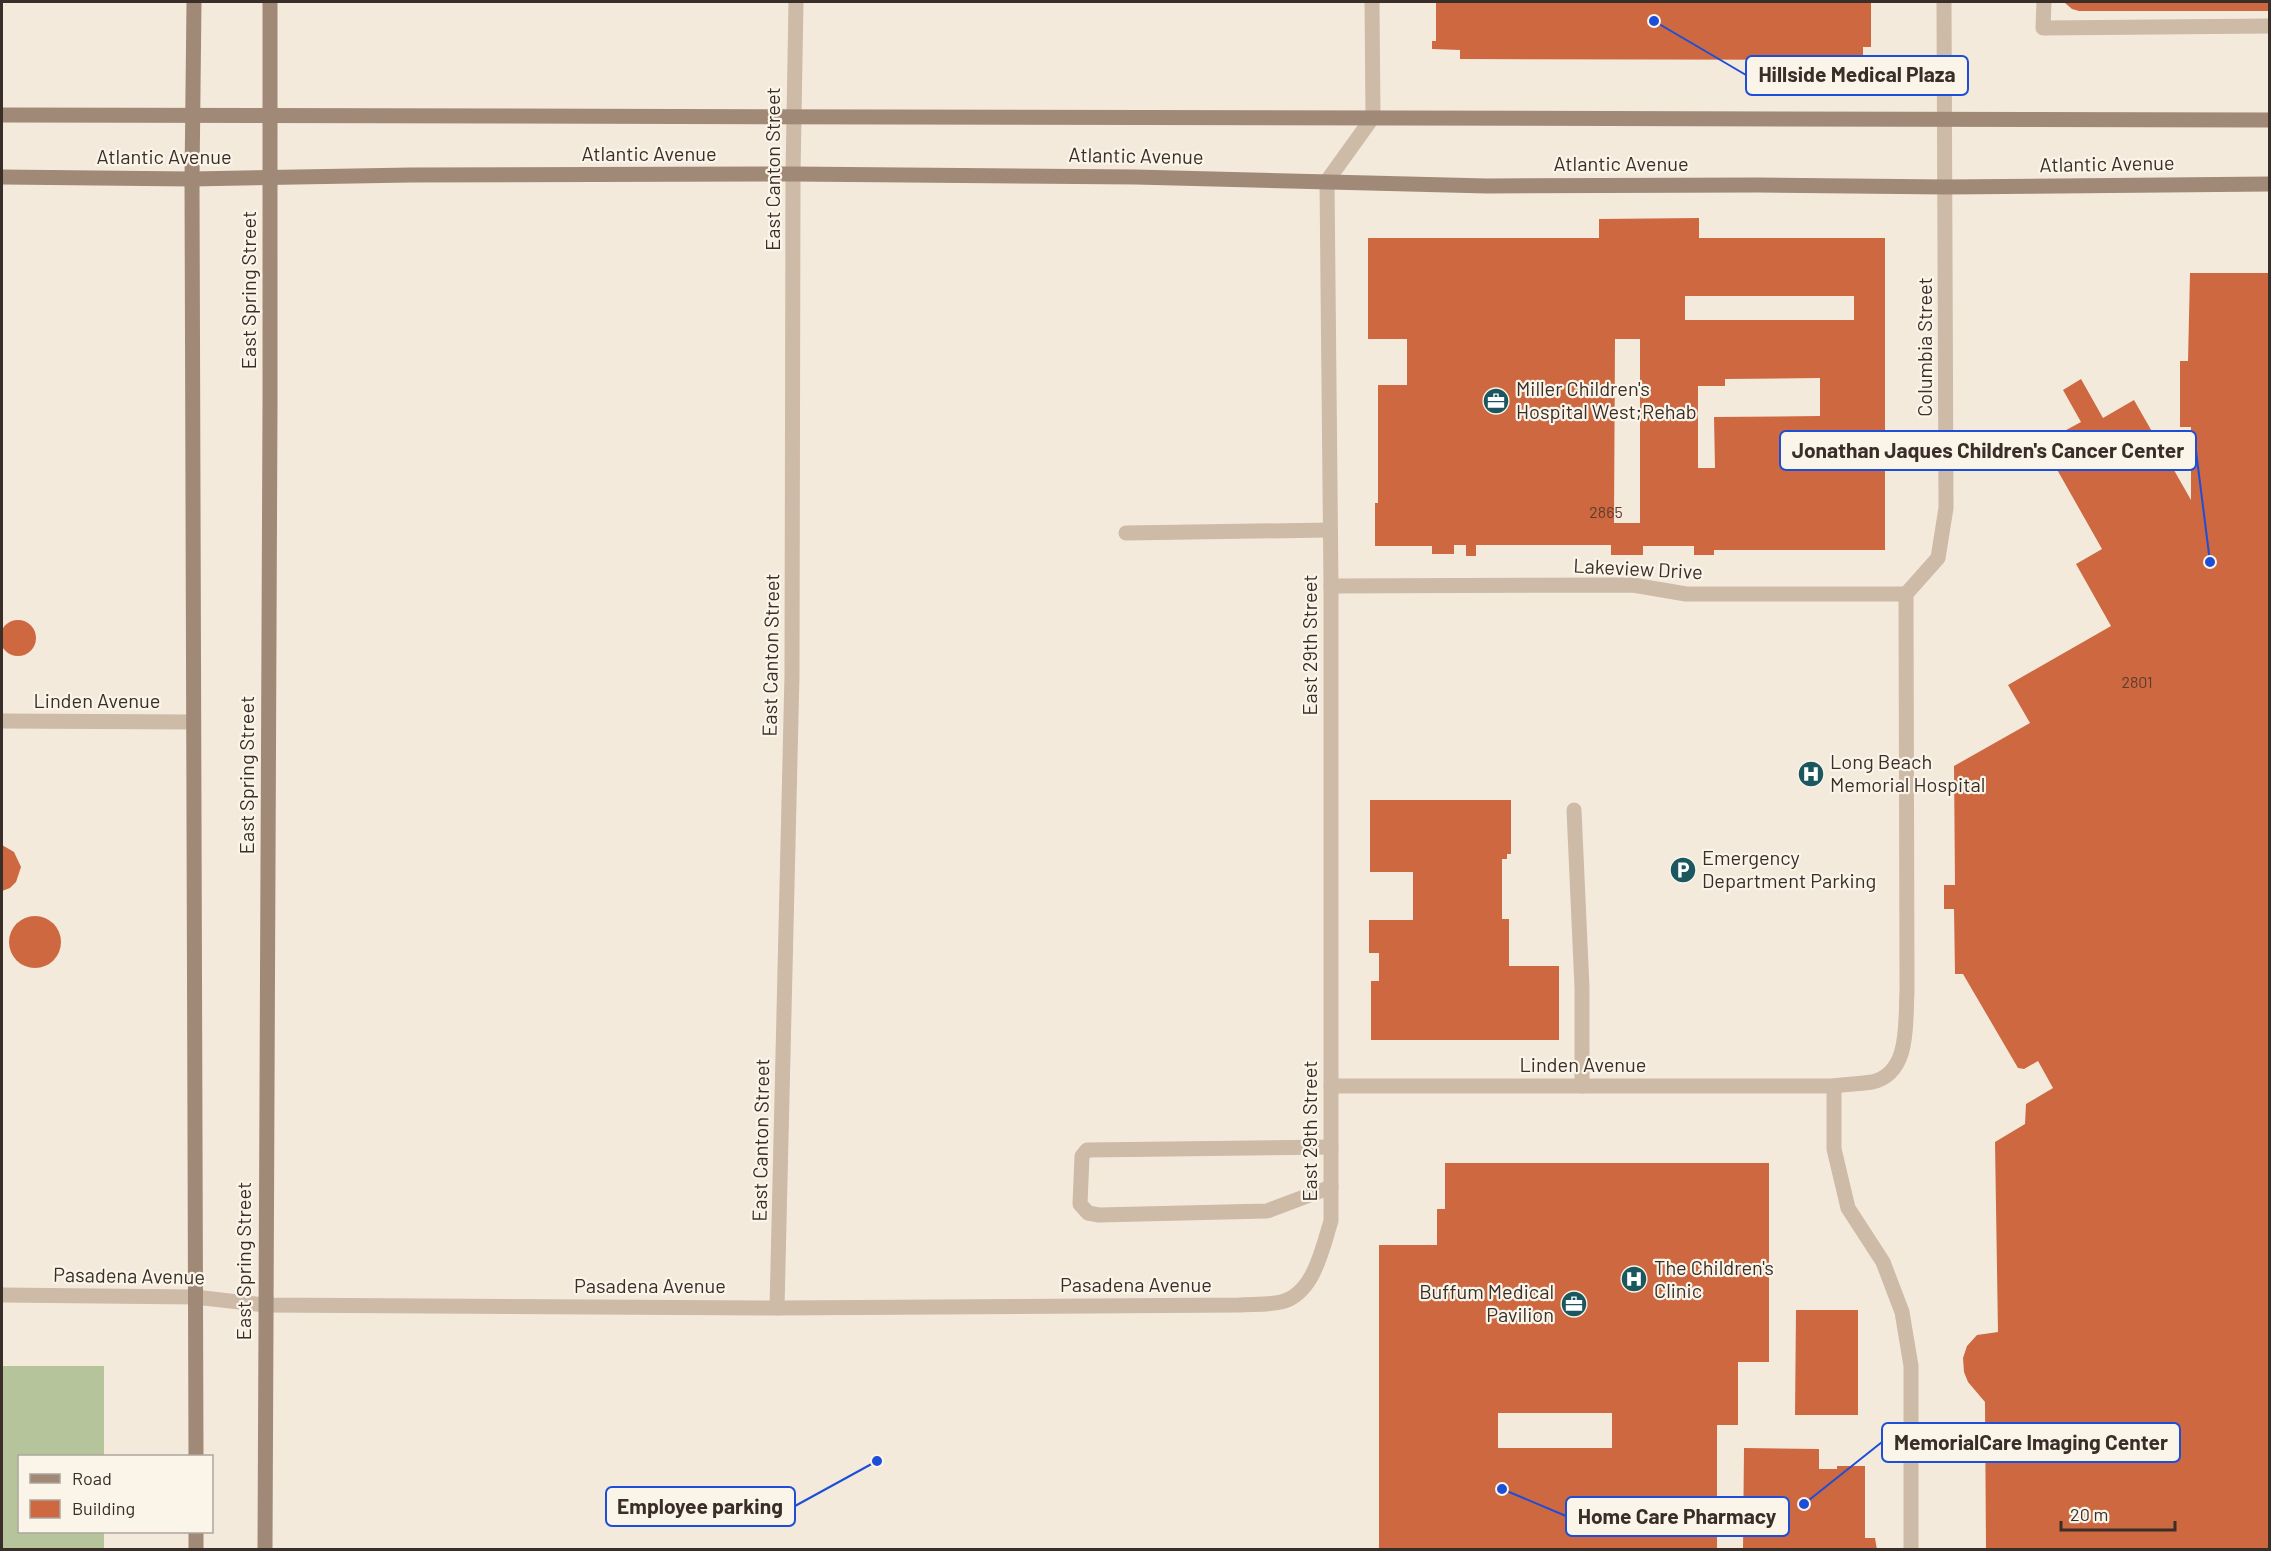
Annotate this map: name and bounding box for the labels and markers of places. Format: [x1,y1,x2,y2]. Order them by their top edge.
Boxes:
callout: Hillside Medical Plaza [1746,56,1968,95]
place label: Miller Children's Hospital West;Rehab [1516,376,1697,423]
office icon: Miller Children's Hospital West;Rehab [1481,386,1511,416]
callout: Jonathan Jaques Children's Cancer Center [1780,431,2196,470]
place label: Long Beach Memorial Hospital [1830,749,1985,796]
hospital icon: Long Beach Memorial Hospital [1796,759,1826,789]
place label: Emergency Department Parking [1702,845,1876,892]
parking icon: Emergency Department Parking [1668,855,1698,885]
place label: The Children's Clinic [1654,1255,1774,1302]
hospital icon: The Children's Clinic [1619,1264,1649,1294]
place label: Buffum Medical Pavilion [1419,1279,1554,1326]
office icon: Buffum Medical Pavilion [1559,1289,1589,1319]
callout: MemorialCare Imaging Center [1882,1423,2180,1462]
callout: Employee parking [606,1487,795,1526]
callout: Home Care Pharmacy [1566,1497,1789,1536]

